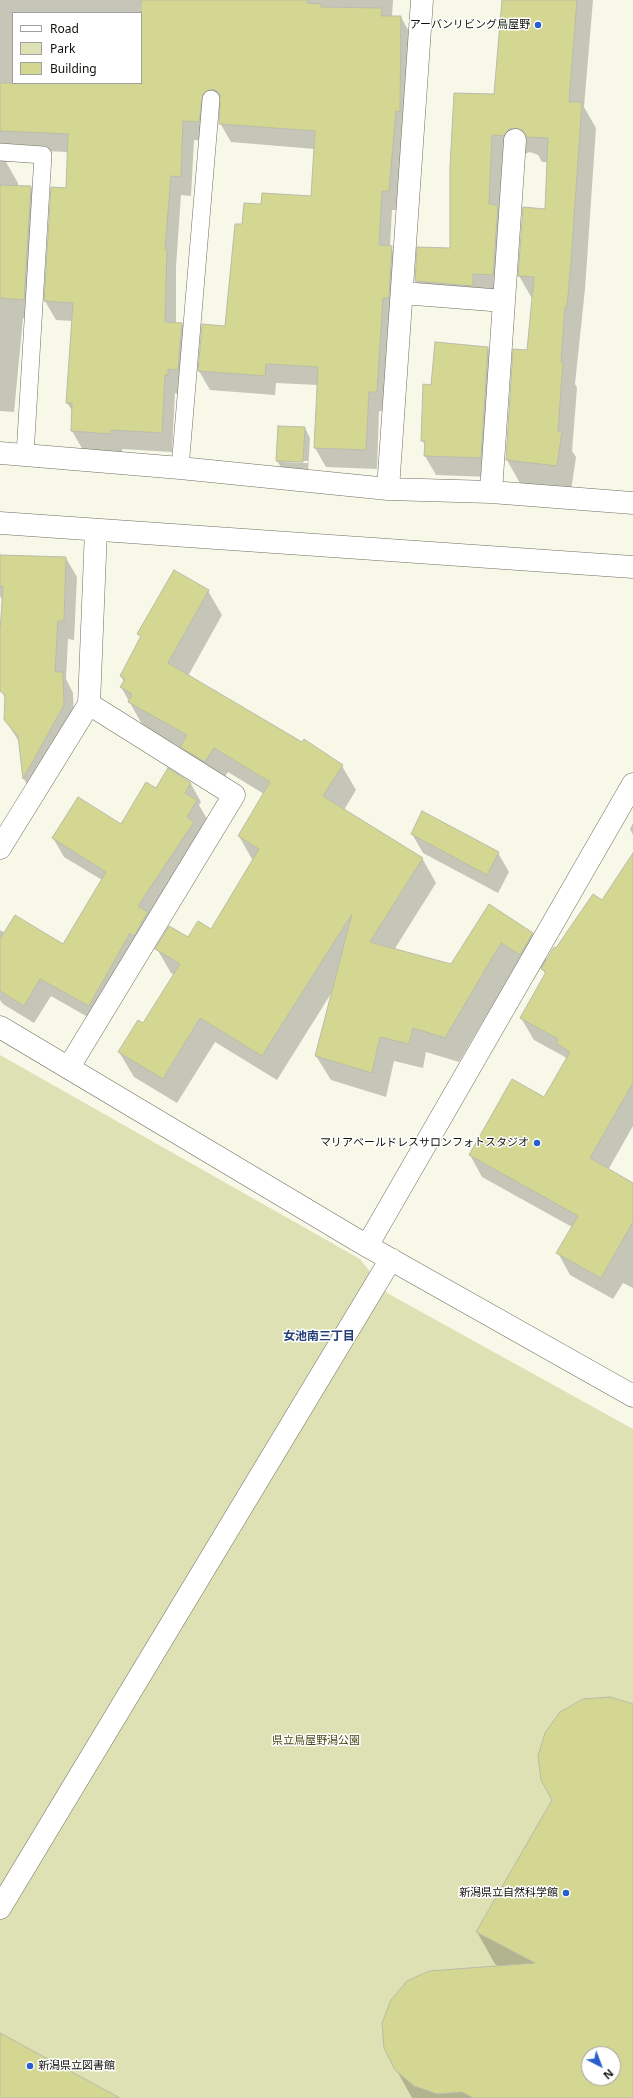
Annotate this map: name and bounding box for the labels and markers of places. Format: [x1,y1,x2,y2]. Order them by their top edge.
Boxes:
place label: アーバンリビング鳥屋野 [410,18,530,32]
marker: アーバンリビング鳥屋野 [533,20,543,30]
place label: マリアベールドレスサロンフォトスタジオ [320,1136,529,1150]
marker: マリアベールドレスサロンフォトスタジオ [532,1138,542,1148]
place label: 新潟県立自然科学館 [459,1886,558,1900]
marker: 新潟県立自然科学館 [561,1888,571,1898]
place label: 新潟県立図書館 [38,2059,115,2073]
marker: 新潟県立図書館 [25,2061,35,2071]

